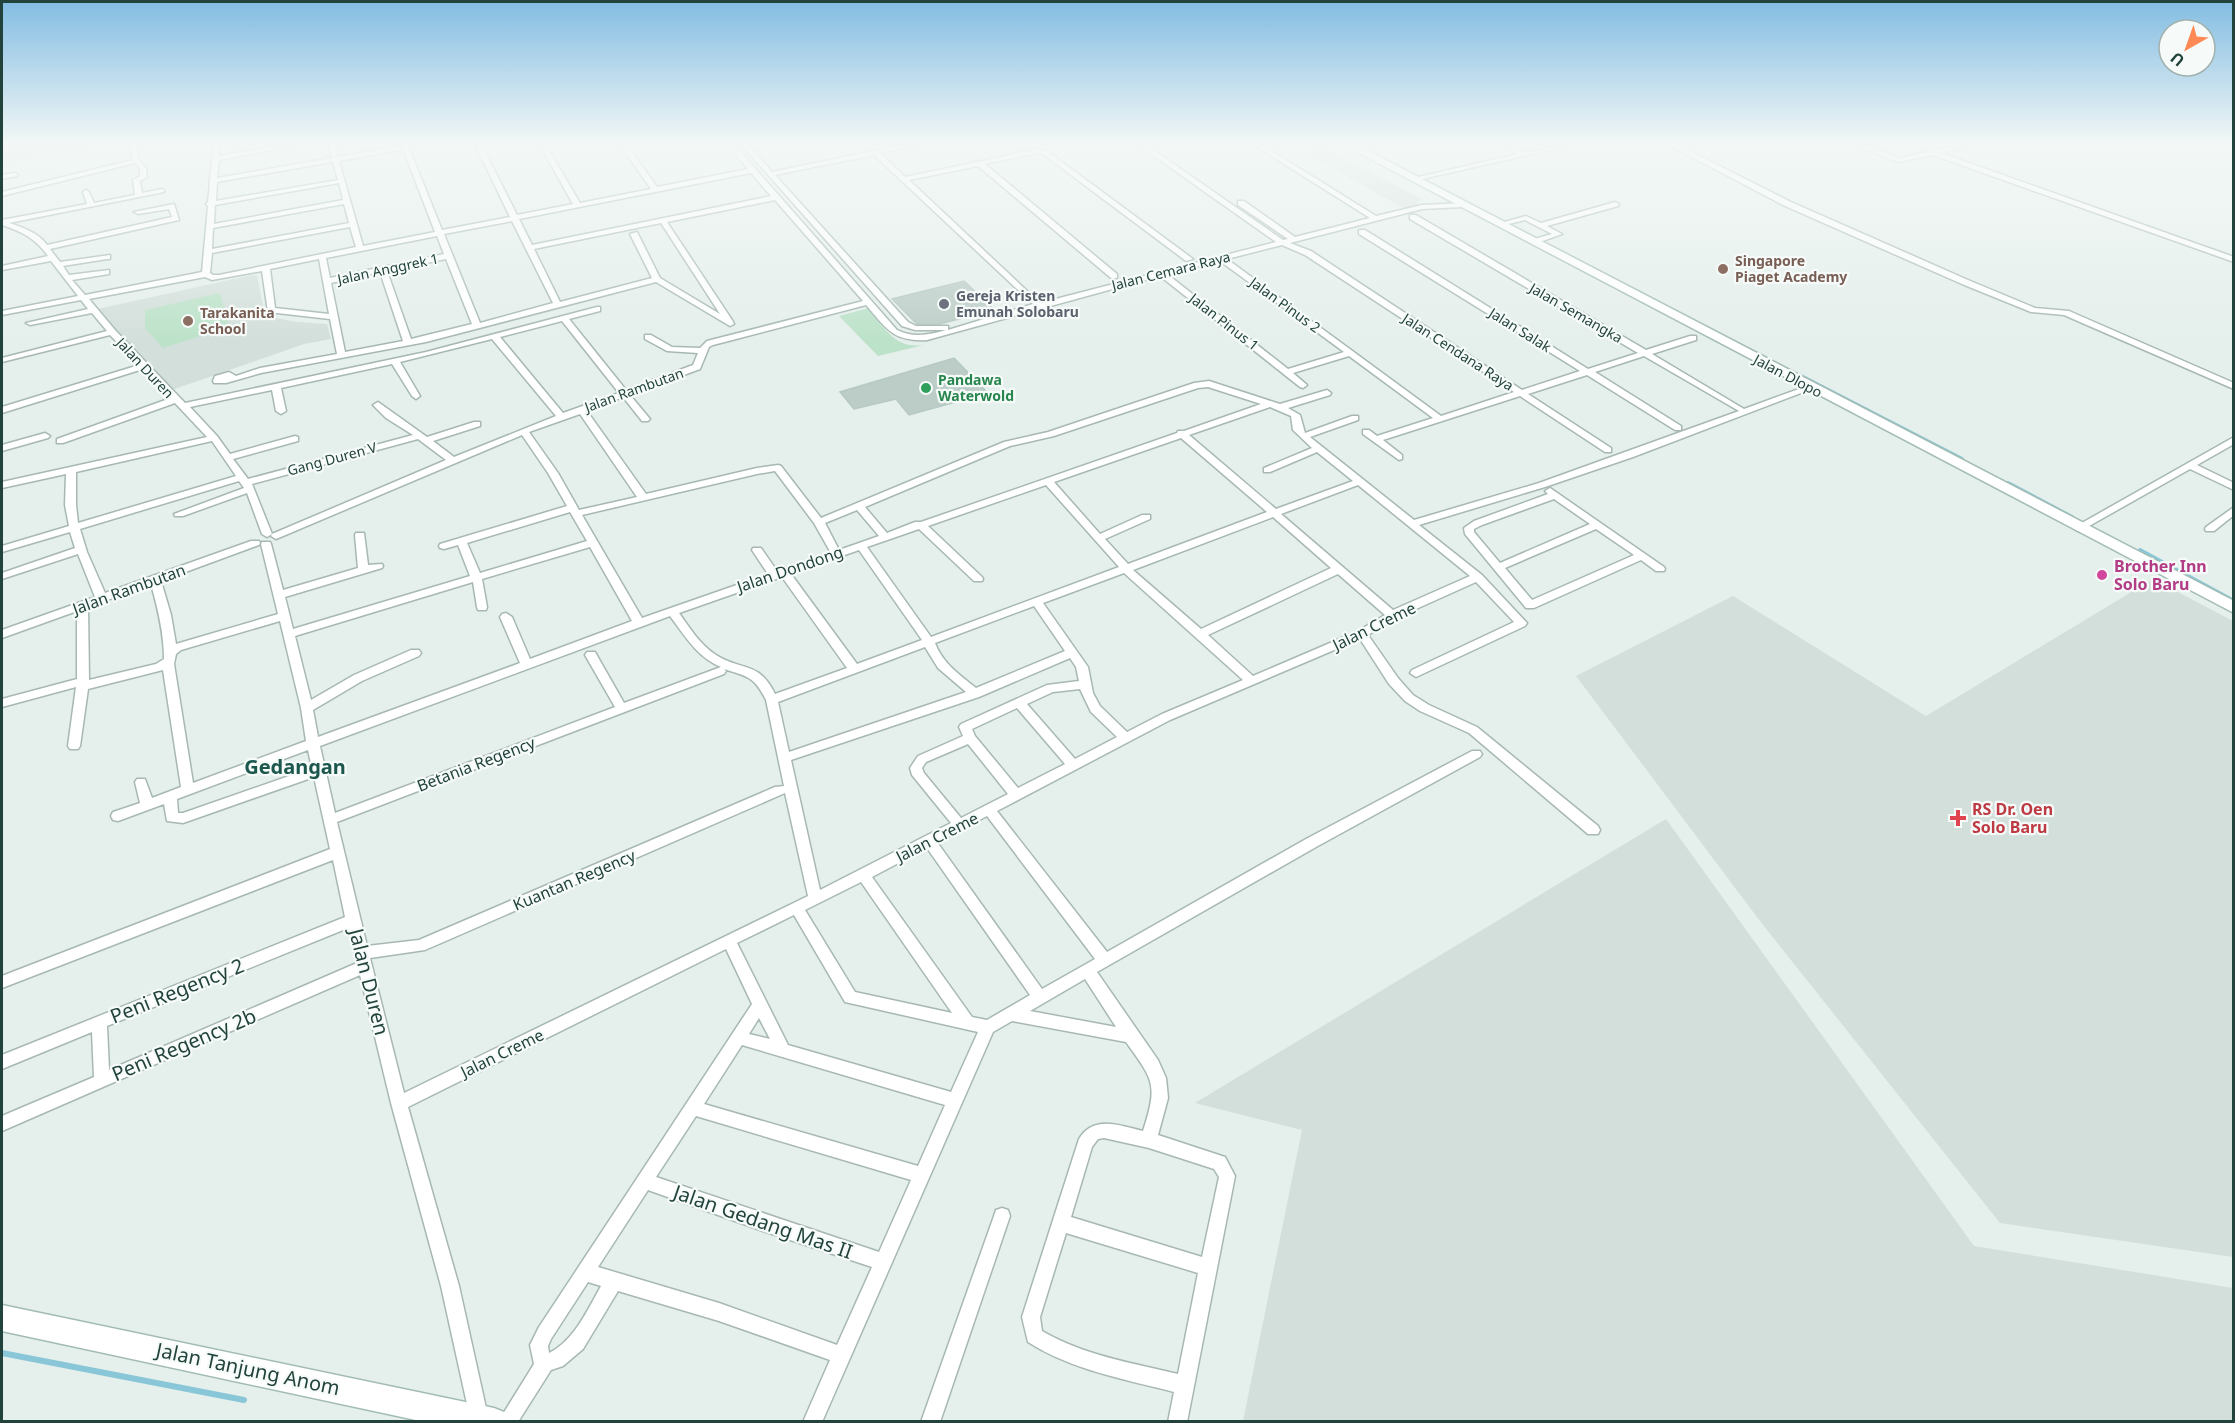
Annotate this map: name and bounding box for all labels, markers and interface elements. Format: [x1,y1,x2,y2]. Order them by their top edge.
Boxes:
north arrow [2157,18,2217,78]
text: U [2166,47,2189,72]
street label: Jalan Cemara Raya [1108,247,1232,295]
street label: Jalan Anggrek 1 [334,249,440,289]
place label: Singapore Piaget Academy [1735,251,1847,286]
marker: Singapore Piaget Academy [1716,262,1730,276]
street label: Jalan Pinus 2 [1244,271,1325,337]
street label: Jalan Semangka [1524,277,1626,347]
place label: Gereja Kristen Emunah Solobaru [956,286,1079,321]
street label: Jalan Pinus 1 [1184,287,1263,355]
marker: Gereja Kristen Emunah Solobaru [937,297,951,311]
street label: Jalan Salak [1484,302,1555,356]
place label: Tarakanita School [200,303,275,338]
street label: Jalan Cendana Raya [1397,307,1518,395]
marker: Tarakanita School [181,314,195,328]
street label: Jalan Duren [111,332,178,402]
street label: Jalan Dlopo [1749,349,1826,402]
street label: Jalan Rambutan [580,363,686,417]
place label: Pandawa Waterwold [938,370,1014,405]
marker: Pandawa Waterwold [919,381,933,395]
street label: Gang Duren V [285,437,379,480]
street label: Jalan Dondong [732,541,846,598]
place label: Brother Inn Solo Baru [2114,555,2207,595]
street label: Jalan Rambutan [68,558,189,620]
marker: Brother Inn Solo Baru [2095,568,2109,582]
street label: Jalan Creme [1327,596,1419,656]
street label: Betania Regency [414,731,539,797]
district label: Gedangan [244,753,346,780]
place label: RS Dr. Oen Solo Baru [1972,798,2053,838]
street label: Jalan Creme [890,807,982,868]
marker: RS Dr. Oen Solo Baru [1949,809,1967,827]
street label: Kuantan Regency [509,844,639,916]
street label: Jalan Duren [343,924,396,1038]
street label: Peni Regency 2 [106,951,248,1030]
street label: Peni Regency 2b [107,1002,260,1087]
street label: Jalan Creme [455,1023,547,1083]
street label: Jalan Gedang Mas II [668,1178,856,1265]
street label: Jalan Tanjung Anom [152,1335,342,1401]

